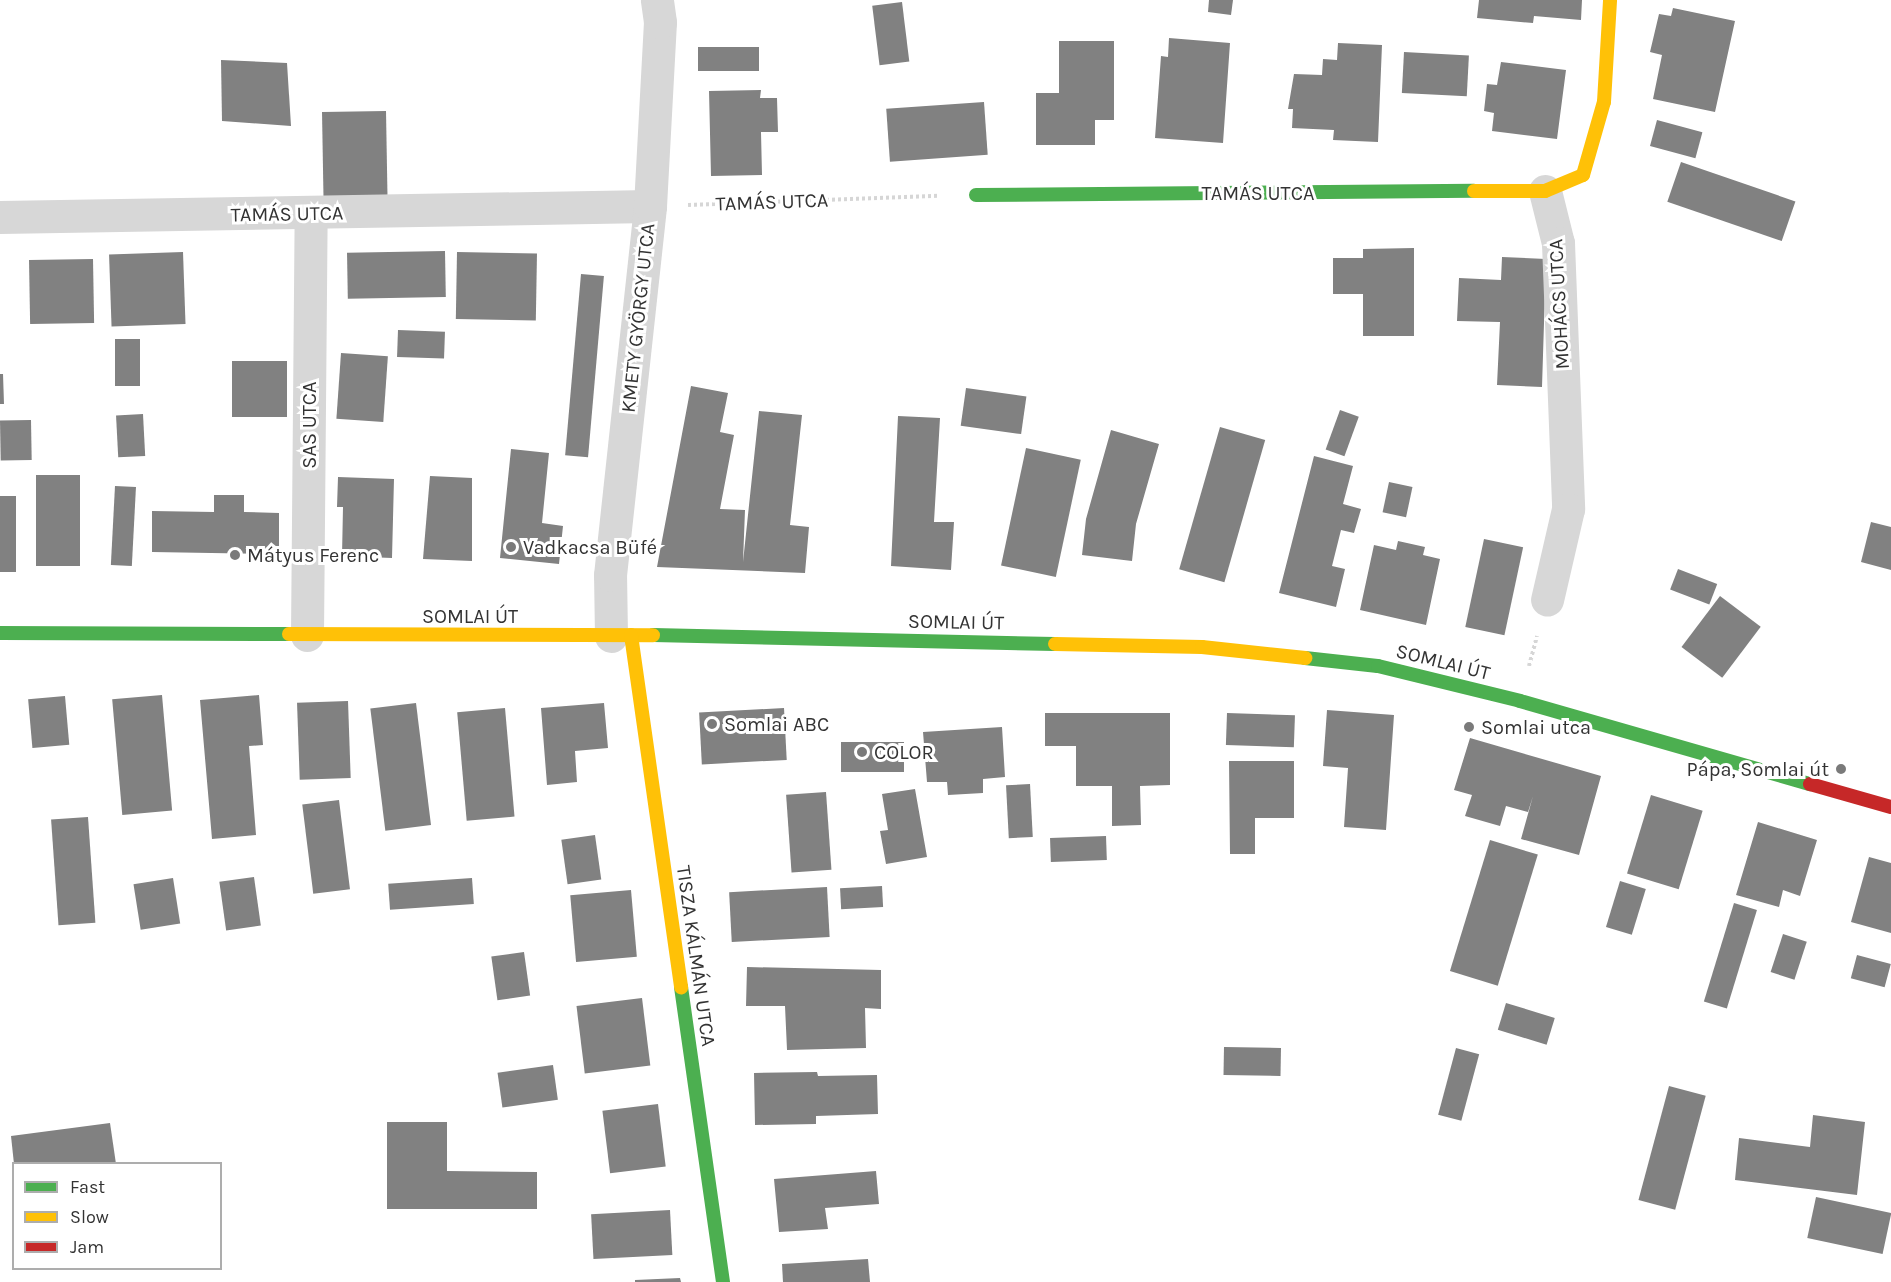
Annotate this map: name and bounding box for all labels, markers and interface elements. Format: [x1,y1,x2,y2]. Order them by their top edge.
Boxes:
street label: TAMÁS UTCA [1202,181,1314,205]
street label: TAMÁS UTCA [715,188,829,216]
street label: TAMÁS UTCA [230,201,344,227]
street label: KMETY GYÖRGY UTCA [616,222,660,414]
street label: MOHÁCS UTCA [1544,238,1574,370]
street label: SAS UTCA [297,381,321,469]
place label: Vadkacsa Büfé [523,535,657,559]
marker: Vadkacsa Büfé [504,540,518,554]
place label: Mátyus Ferenc [247,543,379,567]
marker: Mátyus Ferenc [228,548,242,562]
street label: SOMLAI ÚT [422,604,518,628]
street label: SOMLAI ÚT [908,609,1004,635]
street label: SOMLAI ÚT [1393,639,1493,685]
place label: Somlai ABC [724,712,829,736]
place label: Somlai utca [1481,715,1591,739]
marker: Somlai ABC [705,717,719,731]
marker: Somlai utca [1462,720,1476,734]
place label: COLOR [874,740,934,764]
marker: COLOR [855,745,869,759]
place label: Pápa, Somlai út [1687,757,1829,781]
marker: Pápa, Somlai út [1834,762,1848,776]
street label: TISZA KÁLMÁN UTCA [671,864,721,1048]
legend [12,1162,222,1270]
text: Fast [70,1176,105,1198]
text: Slow [70,1206,109,1228]
text: Jam [70,1236,104,1258]

